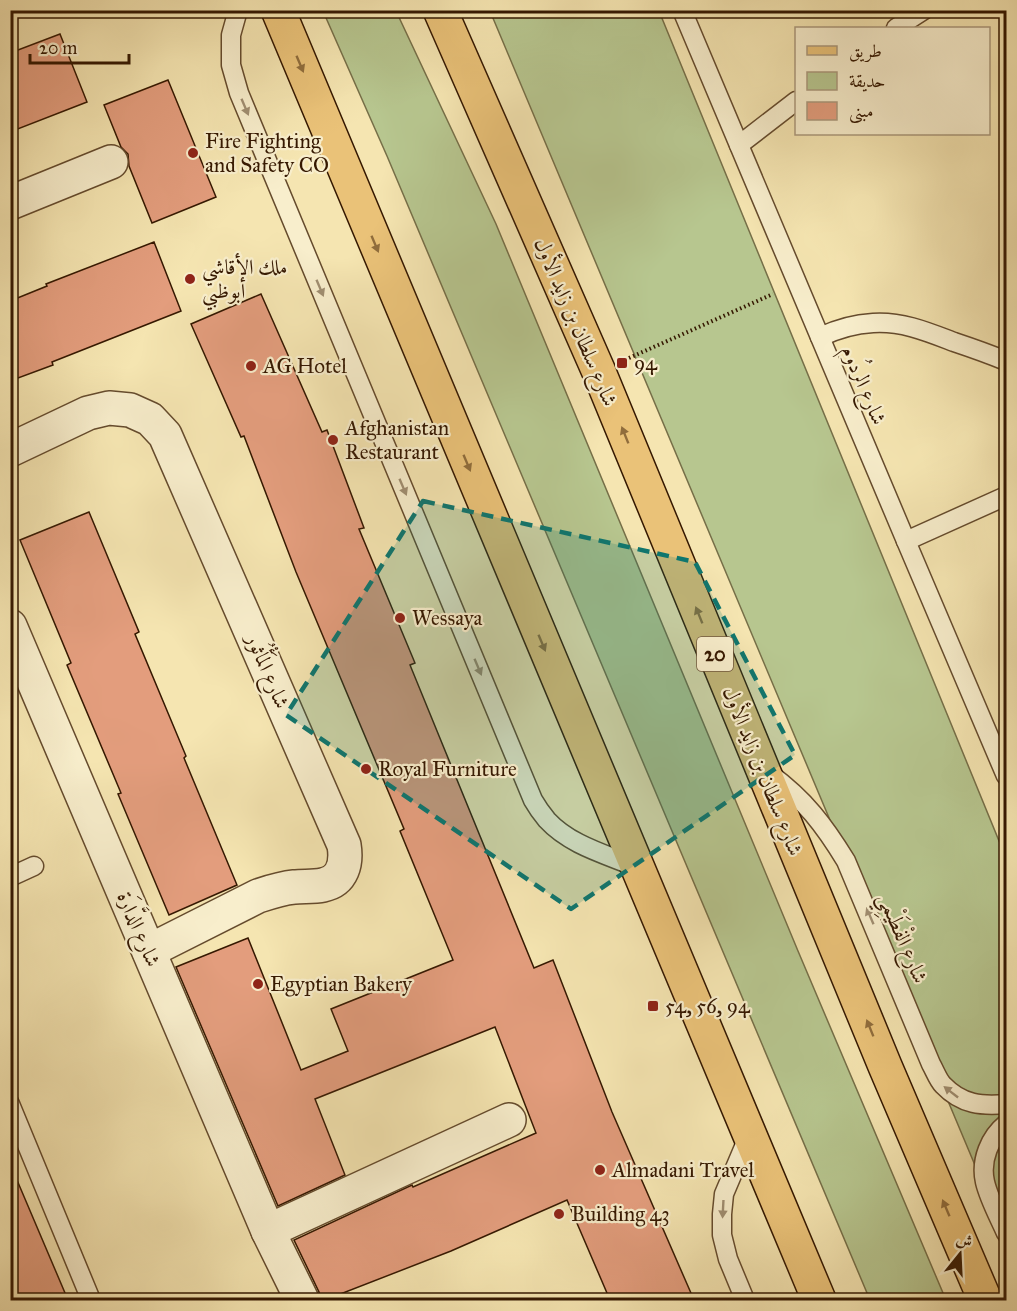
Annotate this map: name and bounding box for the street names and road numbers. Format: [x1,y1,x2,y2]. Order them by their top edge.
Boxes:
street label: شارع سلطان بن زايد الأول [524,233,625,412]
street label: شارع الردُوم [831,340,897,430]
street label: شارع المَأْثُور [235,625,301,714]
road number: 20 [697,637,733,671]
street label: شارع سلطان بن زايد الأول [713,682,811,861]
street label: شارع الدَّارَة [107,885,171,973]
street label: شارع الفْطَيْمِي [866,888,936,990]

